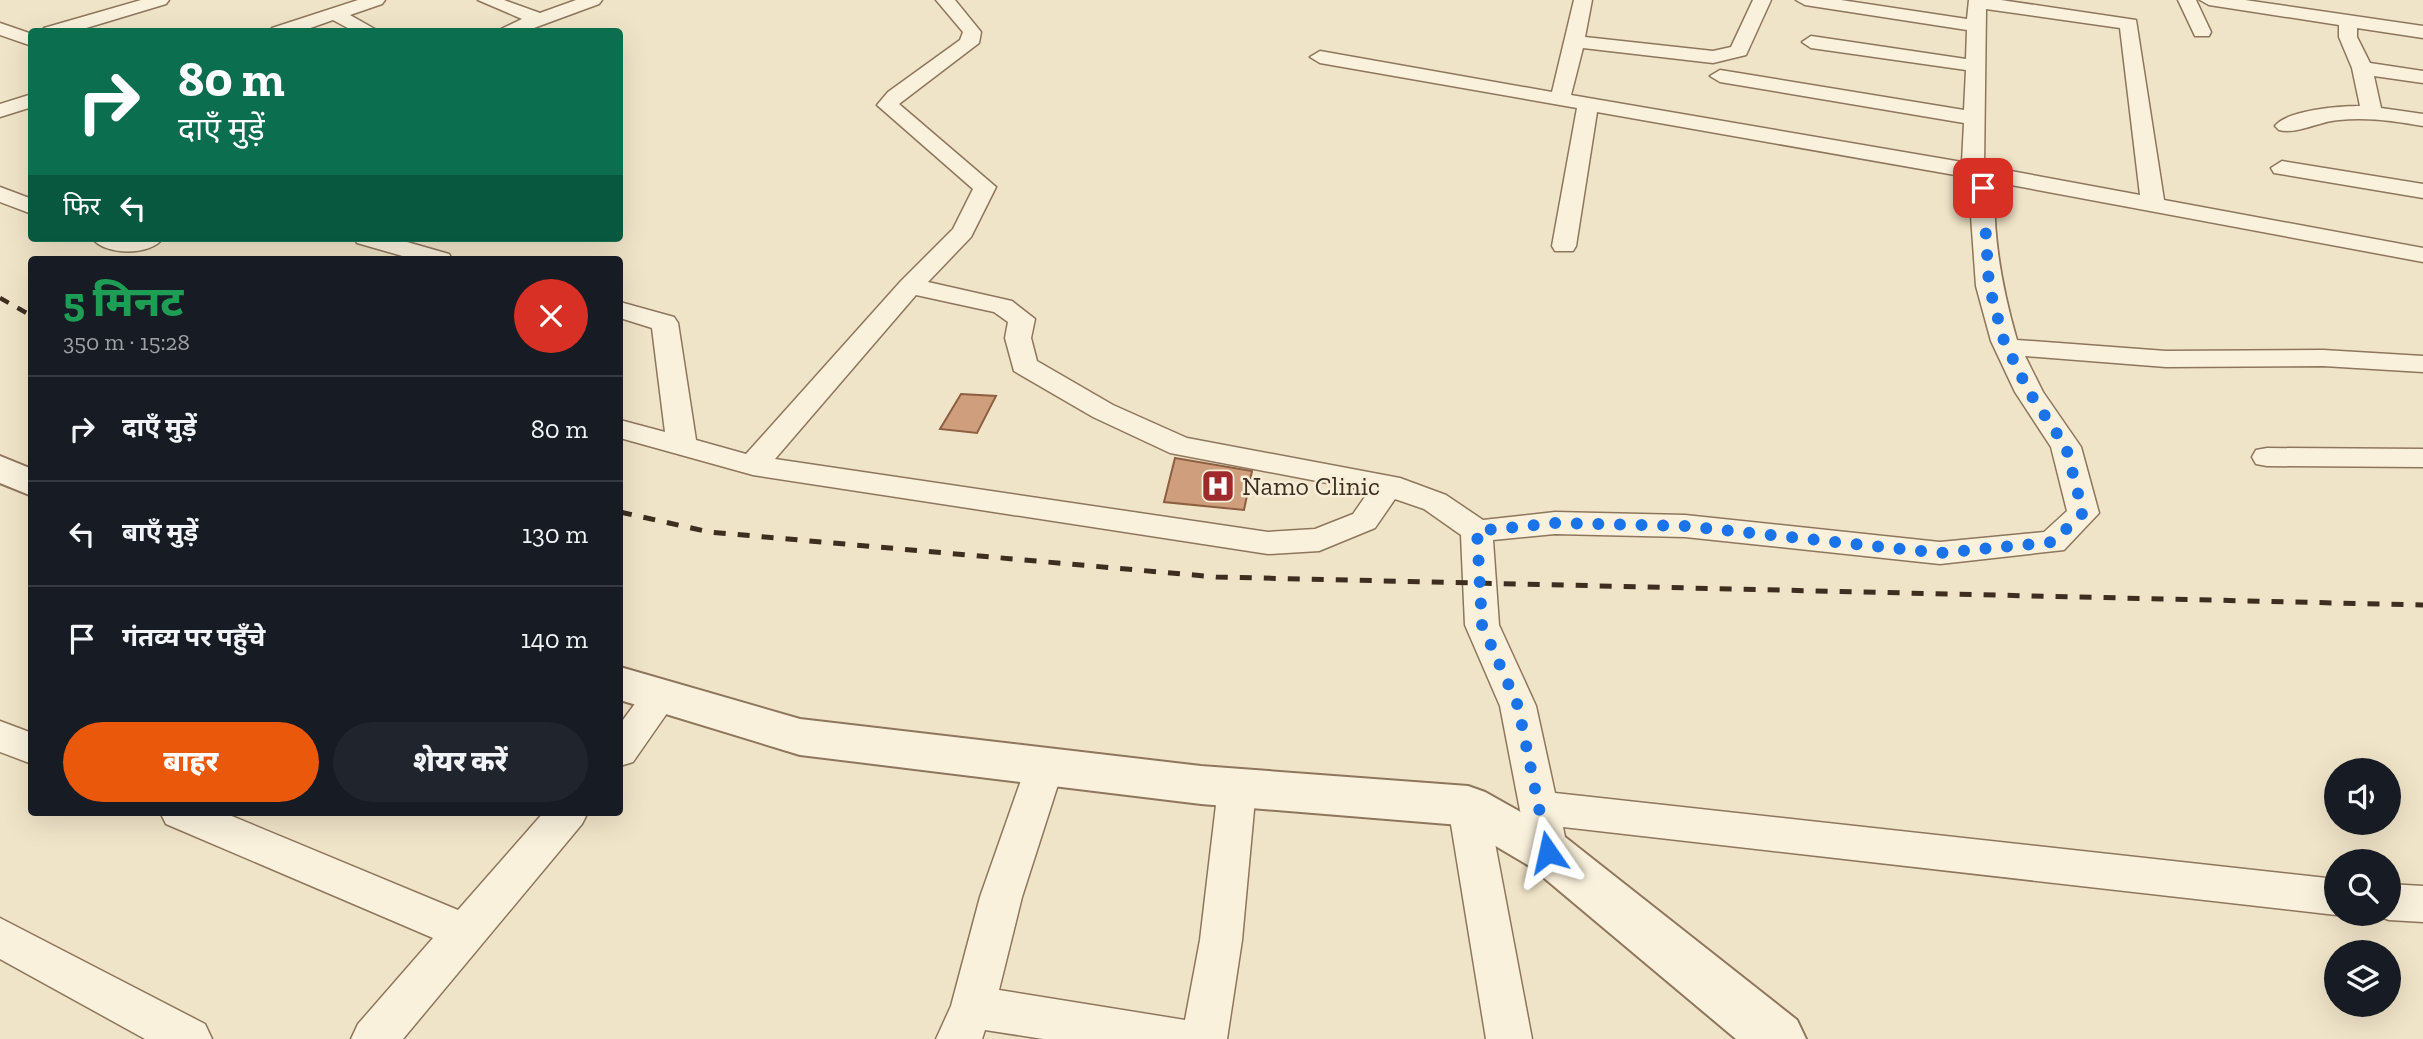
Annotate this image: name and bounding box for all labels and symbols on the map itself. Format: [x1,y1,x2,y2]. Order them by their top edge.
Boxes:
pin [1953,158,2013,218]
hospital icon: Namo Clinic [1199,467,1237,505]
place label: Namo Clinic [1242,470,1380,502]
position arrow [1511,815,1585,889]

